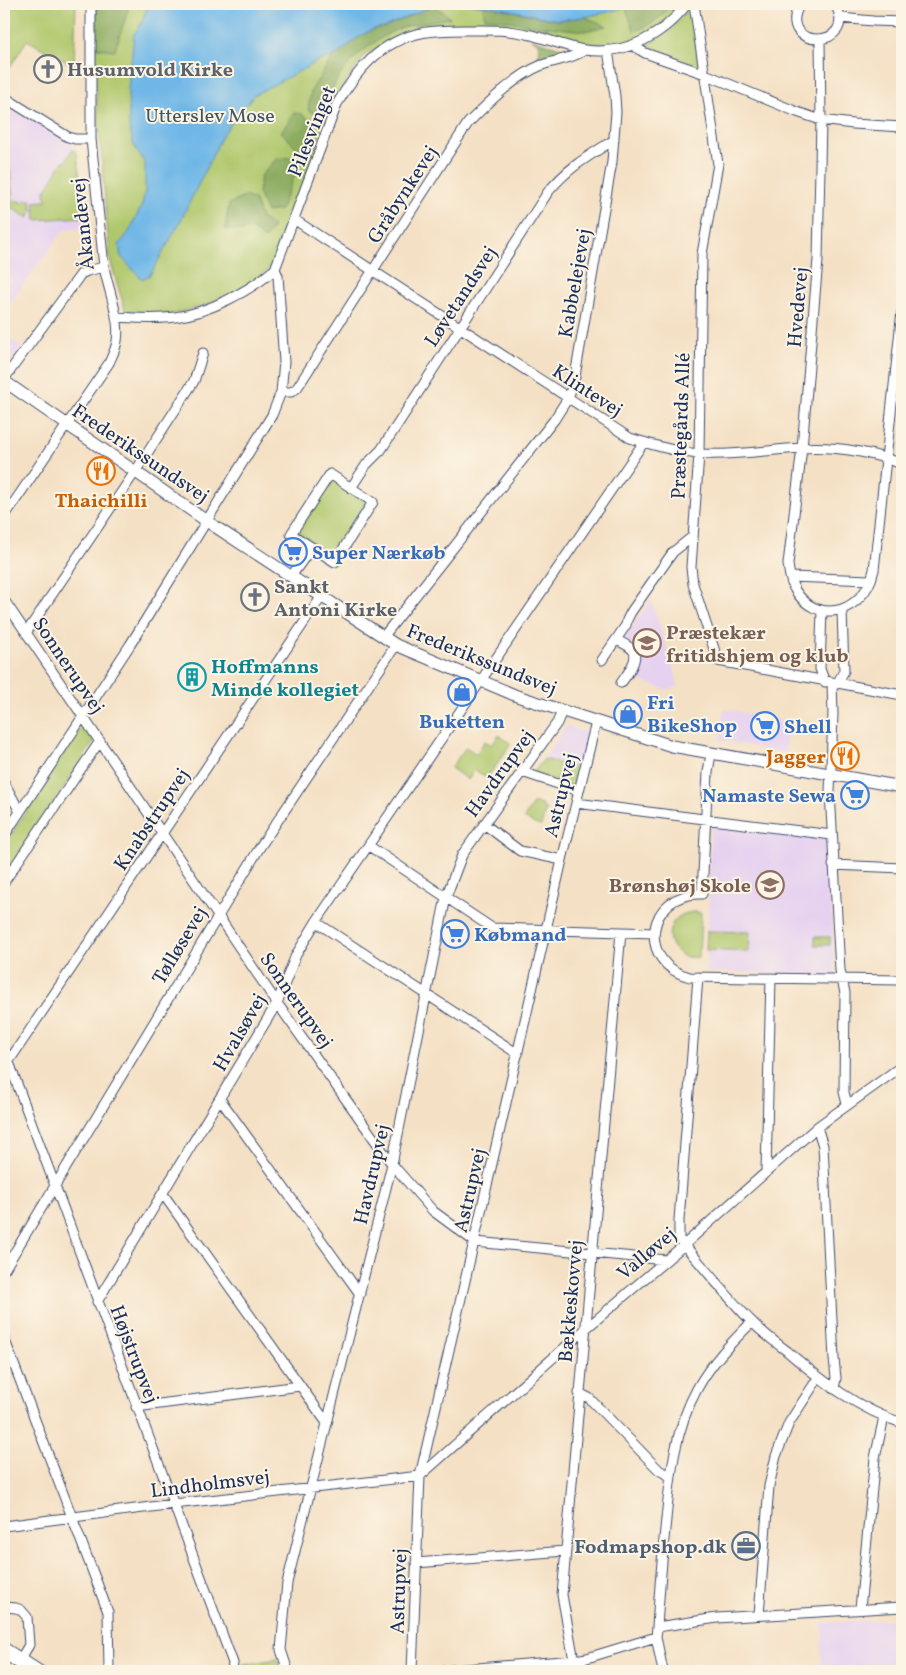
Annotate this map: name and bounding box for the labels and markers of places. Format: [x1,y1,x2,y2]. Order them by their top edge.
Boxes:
church icon: Husumvold Kirke [33,54,63,84]
place label: Husumvold Kirke [67,57,233,85]
restaurant icon: Thaichilli [86,456,116,486]
place label: Thaichilli [54,488,148,516]
supermarket icon: Super Nærkøb [278,537,308,567]
place label: Super Nærkøb [312,540,445,568]
place label: Sankt Antoni Kirke [274,574,397,625]
church icon: Sankt Antoni Kirke [240,582,270,612]
place label: Præstekær fritidshjem og klub [666,620,848,671]
school or university icon: Præstekær fritidshjem og klub [632,628,662,658]
place label: Hoffmanns Minde kollegiet [211,654,360,705]
building icon: Hoffmanns Minde kollegiet [177,662,207,692]
shop icon: Buketten [447,677,477,707]
place label: Fri BikeShop [647,690,737,741]
shop icon: Fri BikeShop [613,699,643,729]
place label: Buketten [419,709,505,737]
supermarket icon: Shell [750,711,780,741]
place label: Shell [784,714,832,742]
restaurant icon: Jagger [830,741,860,771]
place label: Jagger [765,744,826,772]
supermarket icon: Namaste Sewa [840,780,870,810]
place label: Namaste Sewa [702,783,836,811]
school or university icon: Brønshøj Skole [755,870,785,900]
place label: Brønshøj Skole [609,873,751,901]
supermarket icon: Købmand [440,919,470,949]
place label: Købmand [474,922,566,950]
office icon: Fodmapshop.dk [731,1531,761,1561]
place label: Fodmapshop.dk [574,1534,727,1562]

